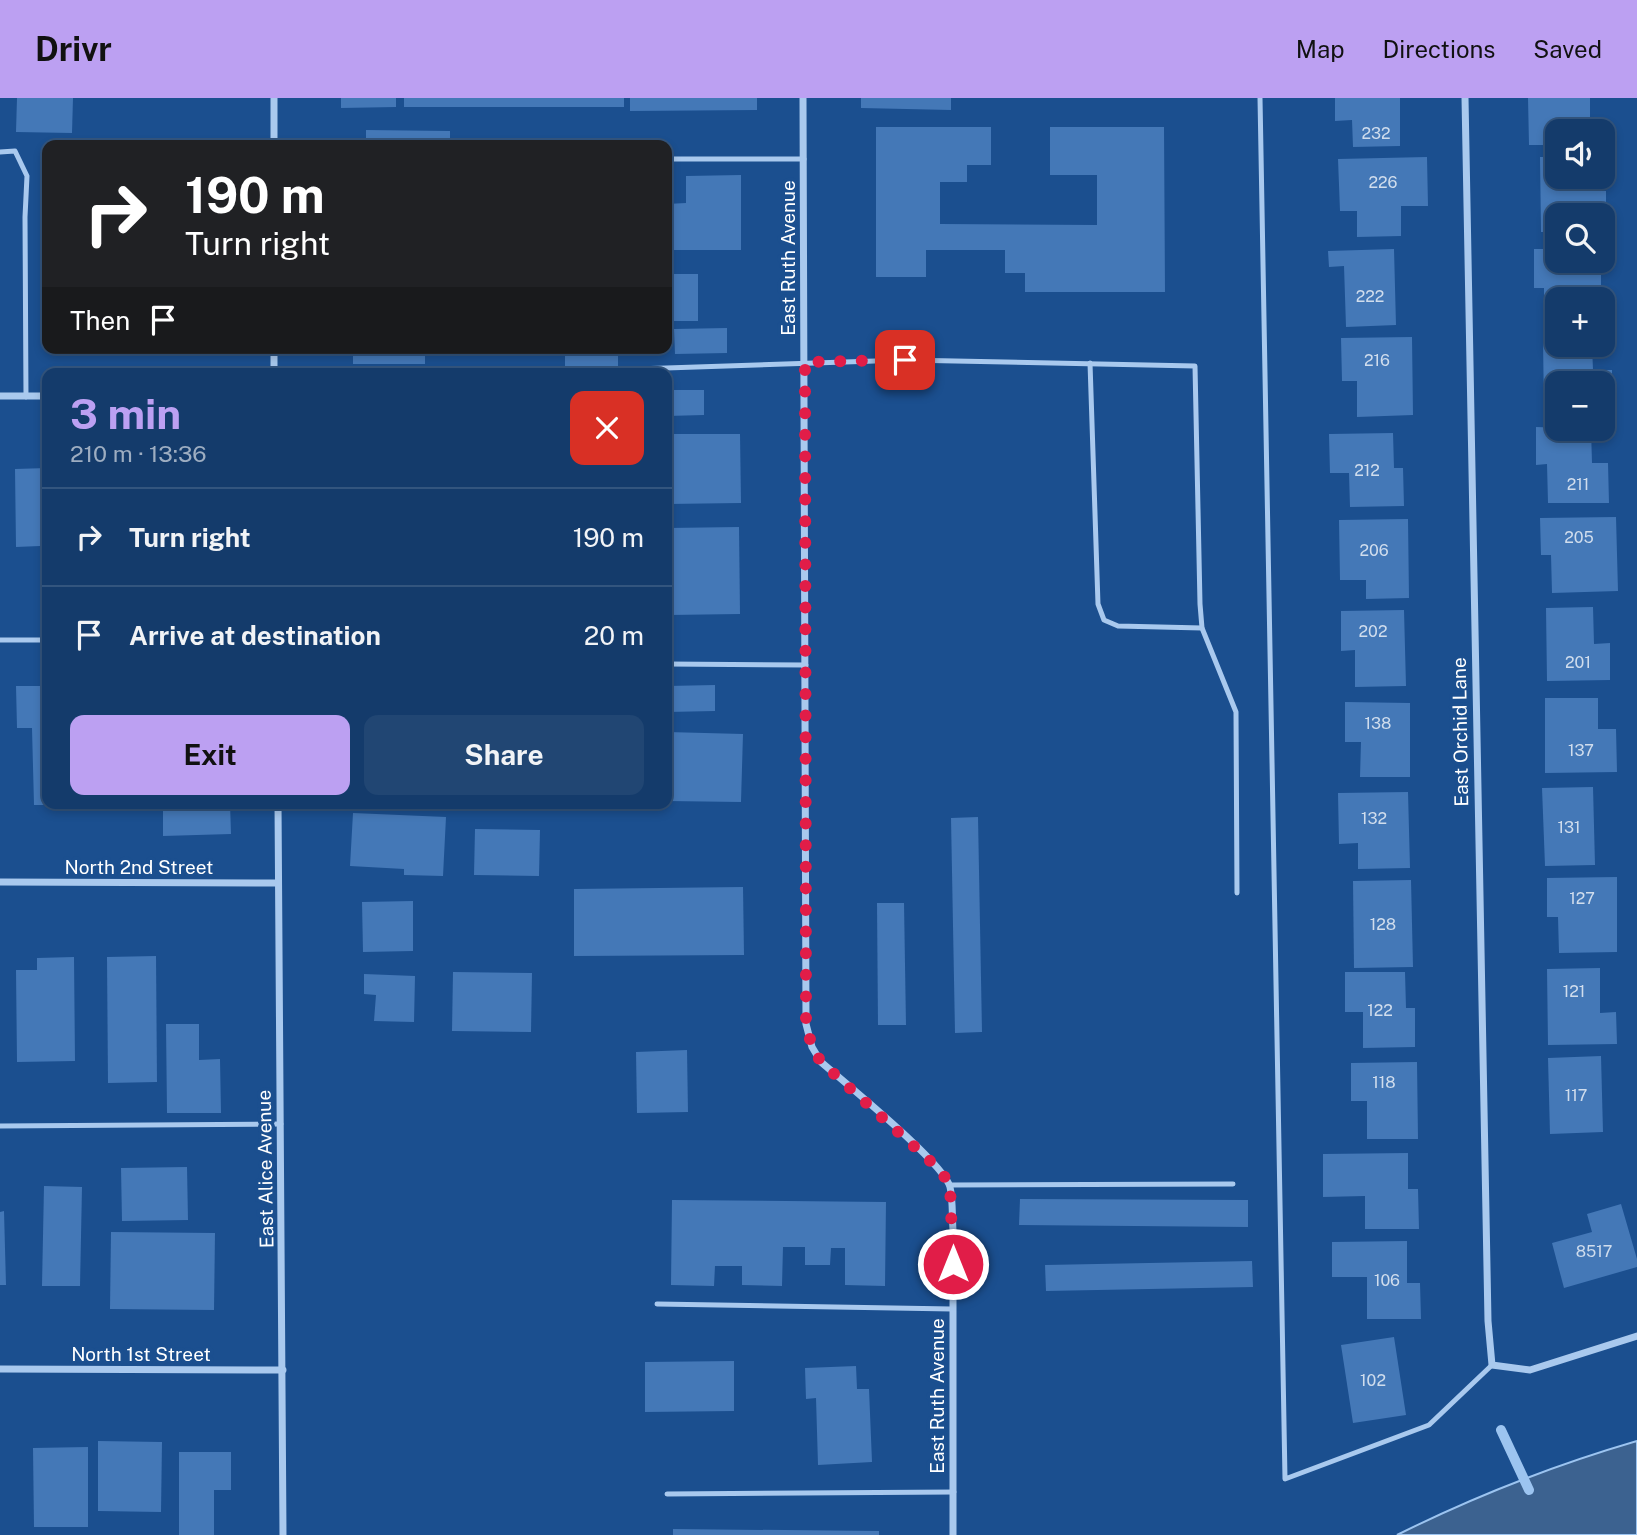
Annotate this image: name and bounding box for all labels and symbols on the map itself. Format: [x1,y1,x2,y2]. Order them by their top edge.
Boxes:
house number: 232 [1361,124,1391,143]
house number: 226 [1368,173,1398,192]
street label: East Ruth Avenue [777,180,799,336]
house number: 222 [1356,287,1384,306]
pin [875,330,935,390]
house number: 216 [1364,351,1390,370]
house number: 212 [1354,461,1380,480]
house number: 211 [1567,475,1589,494]
house number: 205 [1564,528,1594,547]
house number: 206 [1359,541,1389,560]
house number: 202 [1359,622,1387,641]
house number: 201 [1565,653,1591,672]
street label: East Orchid Lane [1448,657,1472,807]
house number: 138 [1365,714,1391,733]
house number: 137 [1568,741,1594,760]
house number: 132 [1361,809,1387,828]
house number: 131 [1557,818,1581,837]
street label: North 2nd Street [65,856,213,878]
house number: 127 [1569,889,1595,908]
house number: 128 [1370,915,1396,934]
house number: 121 [1563,982,1585,1001]
house number: 122 [1367,1001,1393,1020]
house number: 118 [1372,1073,1396,1092]
house number: 117 [1565,1086,1587,1105]
street label: East Alice Avenue [253,1090,277,1248]
position arrow [916,1227,990,1301]
house number: 8517 [1576,1242,1612,1261]
house number: 106 [1374,1271,1400,1290]
street label: East Ruth Avenue [926,1318,948,1474]
street label: North 1st Street [71,1343,211,1365]
house number: 102 [1360,1371,1386,1390]

